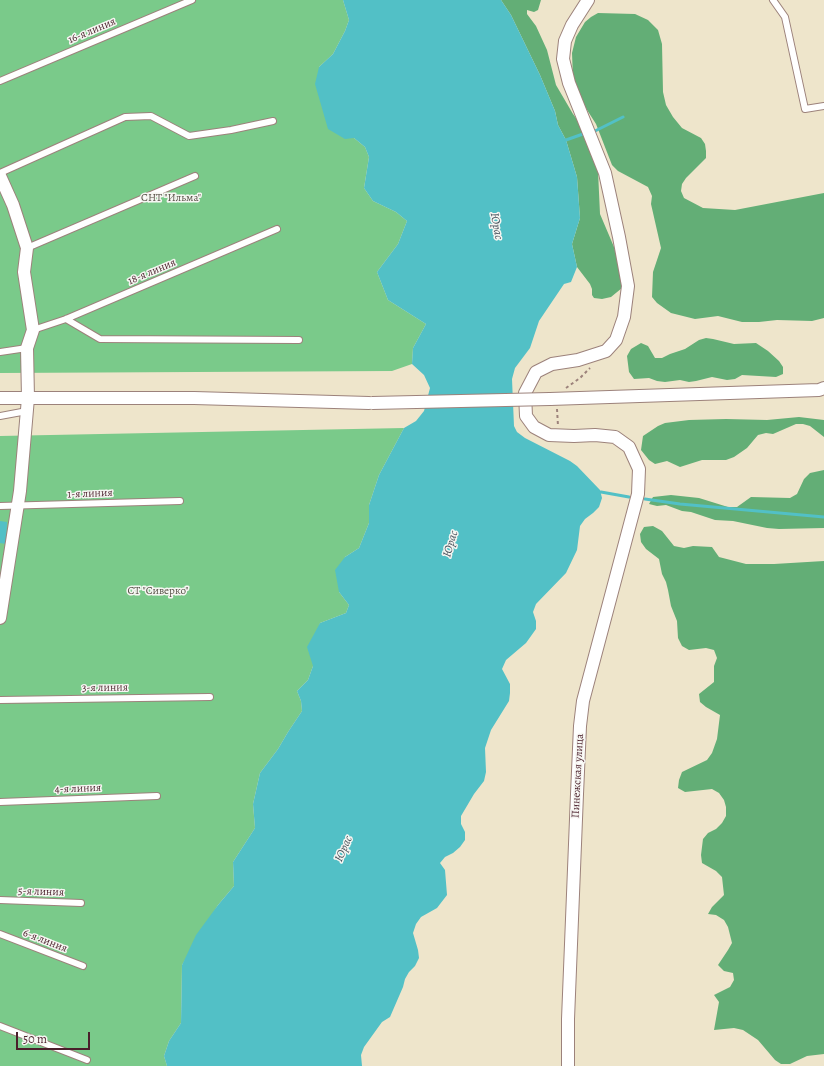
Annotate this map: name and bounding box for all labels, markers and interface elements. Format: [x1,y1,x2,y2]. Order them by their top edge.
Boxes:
street label: 16-я линия [66,15,118,47]
park label: СНТ "Ильма" [141,191,201,205]
water label: Юрас [487,211,505,241]
street label: 18-я линия [126,256,178,288]
street label: 1-я линия [67,487,113,501]
water label: Юрас [440,529,462,559]
park label: СТ "Сиверко" [127,584,189,598]
street label: 3-я линия [82,681,128,695]
street label: Пинежская улица [569,734,587,818]
street label: 4-я линия [55,782,101,796]
water label: Юрас [332,834,356,864]
street label: 5-я линия [18,885,64,899]
street label: 6-я линия [21,926,69,956]
scale bar [18,1024,92,1050]
text: 50 m [23,1031,47,1047]

